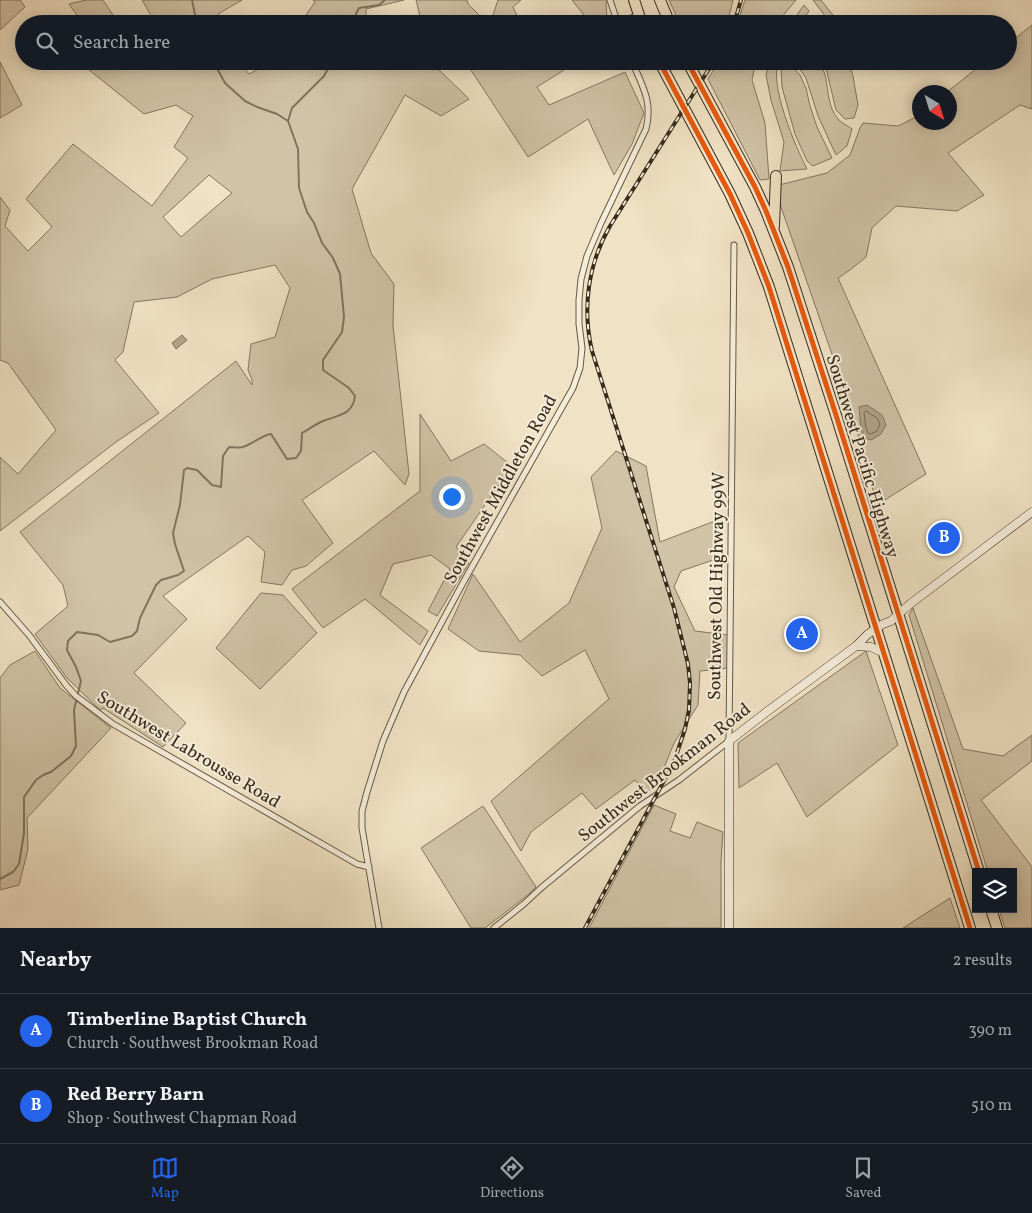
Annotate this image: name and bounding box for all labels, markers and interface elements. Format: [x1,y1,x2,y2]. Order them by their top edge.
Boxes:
search box [15,15,1017,70]
icon: search [33,29,61,57]
text: Search here [73,30,170,56]
north arrow [912,85,957,130]
street label: Southwest Pacific Highway [819,351,905,562]
street label: Southwest Middleton Road [439,391,564,589]
street label: Southwest Old Highway 99W [703,472,732,700]
your location [439,484,465,510]
pin: B [928,519,960,557]
pin: A [786,615,818,653]
street label: Southwest Labrousse Road [92,685,285,815]
street label: Southwest Brookman Road [573,698,757,849]
map controls [972,868,1017,913]
button: layers [972,868,1017,913]
text: Nearby [20,946,91,975]
text: 2 results [953,950,1012,972]
text: Timberline Baptist Church [67,1007,307,1033]
text: A [30,1020,42,1042]
text: 390 m [969,1020,1012,1042]
text: Church · Southwest Brookman Road [67,1033,318,1055]
text: Red Berry Barn [67,1082,204,1108]
text: B [31,1095,41,1117]
text: 510 m [971,1095,1012,1117]
text: Shop · Southwest Chapman Road [67,1108,297,1130]
tab: Map [151,1154,179,1203]
tab: Directions [480,1154,544,1203]
tab: Saved [845,1154,881,1203]

